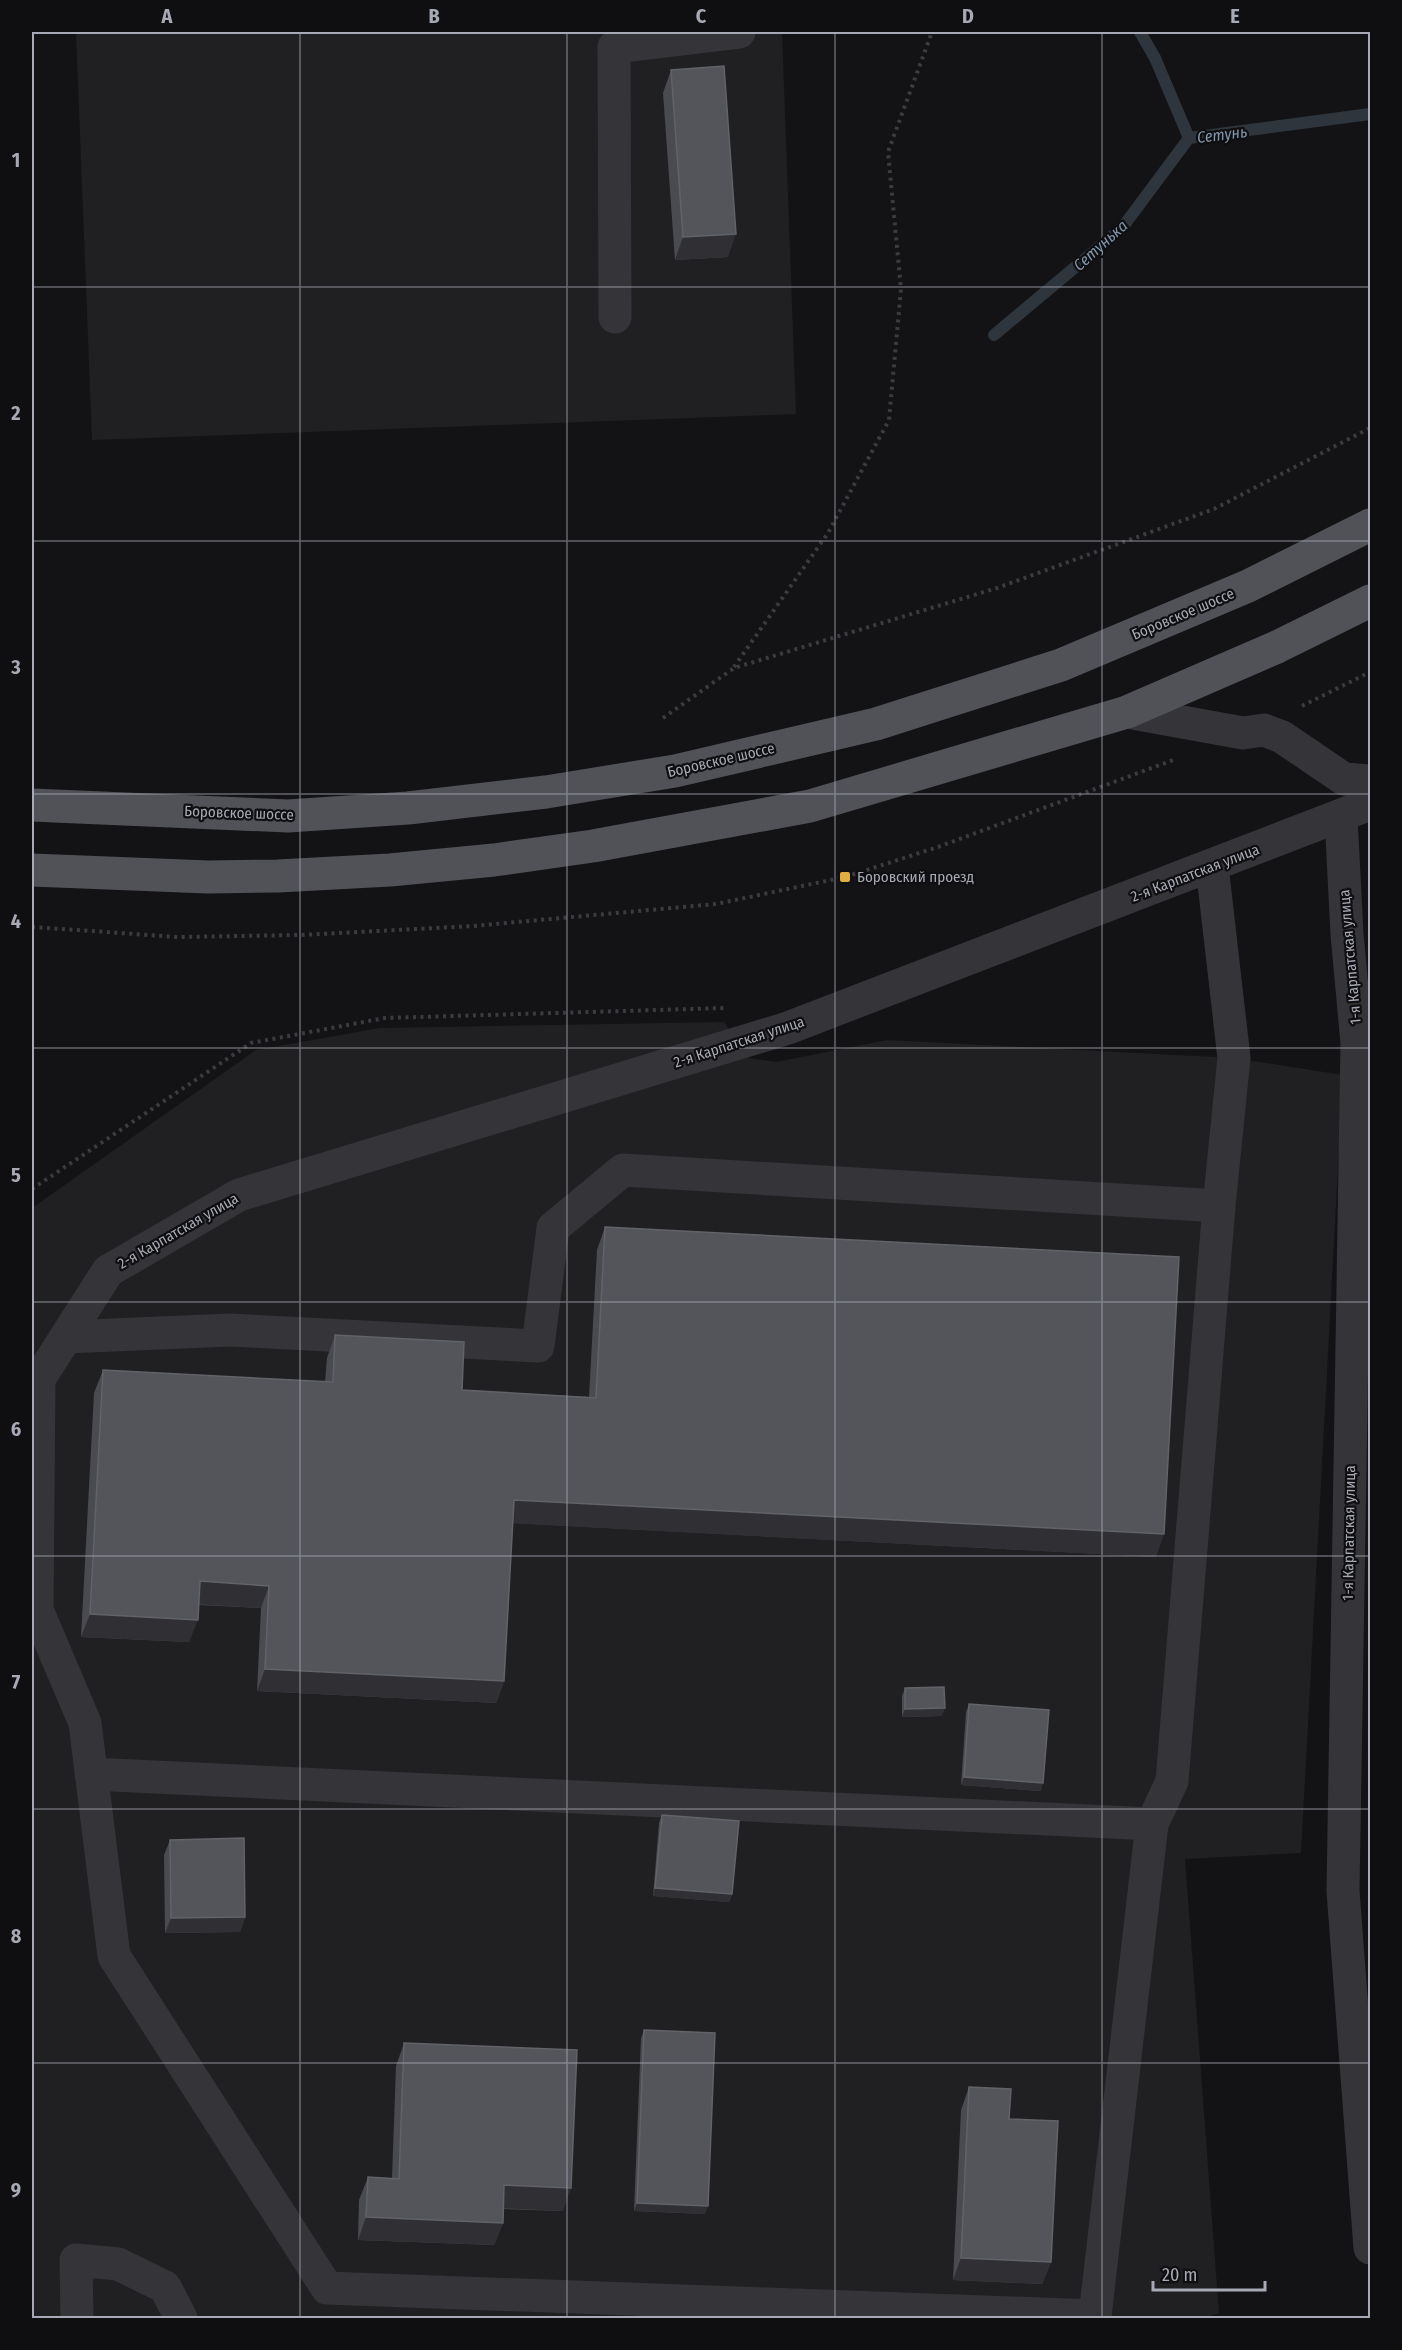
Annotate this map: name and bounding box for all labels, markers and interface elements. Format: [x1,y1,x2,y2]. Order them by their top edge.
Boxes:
text: A [161,4,174,28]
text: B [428,4,440,28]
text: C [696,4,707,28]
text: D [962,4,974,28]
text: E [1230,4,1240,28]
water label: Сетунь [1196,122,1248,147]
text: 1 [12,148,20,172]
water label: Сетунька [1069,216,1131,275]
text: 2 [10,401,21,425]
street label: Боровское шоссе [1129,584,1237,644]
text: 3 [10,655,21,679]
street label: Боровское шоссе [666,739,776,781]
street label: Боровское шоссе [184,802,294,824]
street label: 2-я Карпатская улица [1128,840,1262,906]
place label: Боровский проезд [857,868,974,886]
marker: Боровский проезд [838,870,852,884]
street label: 1-я Карпатская улица [1335,889,1365,1025]
text: 4 [11,909,21,933]
street label: 2-я Карпатская улица [672,1012,806,1072]
text: 5 [11,1163,21,1187]
street label: 2-я Карпатская улица [115,1189,241,1273]
text: 6 [11,1417,21,1441]
street label: 1-я Карпатская улица [1339,1465,1359,1601]
text: 7 [12,1670,21,1694]
text: 8 [11,1924,22,1948]
text: 9 [11,2178,21,2202]
scale bar [1153,2254,1266,2292]
text: 20 m [1162,2264,1197,2286]

